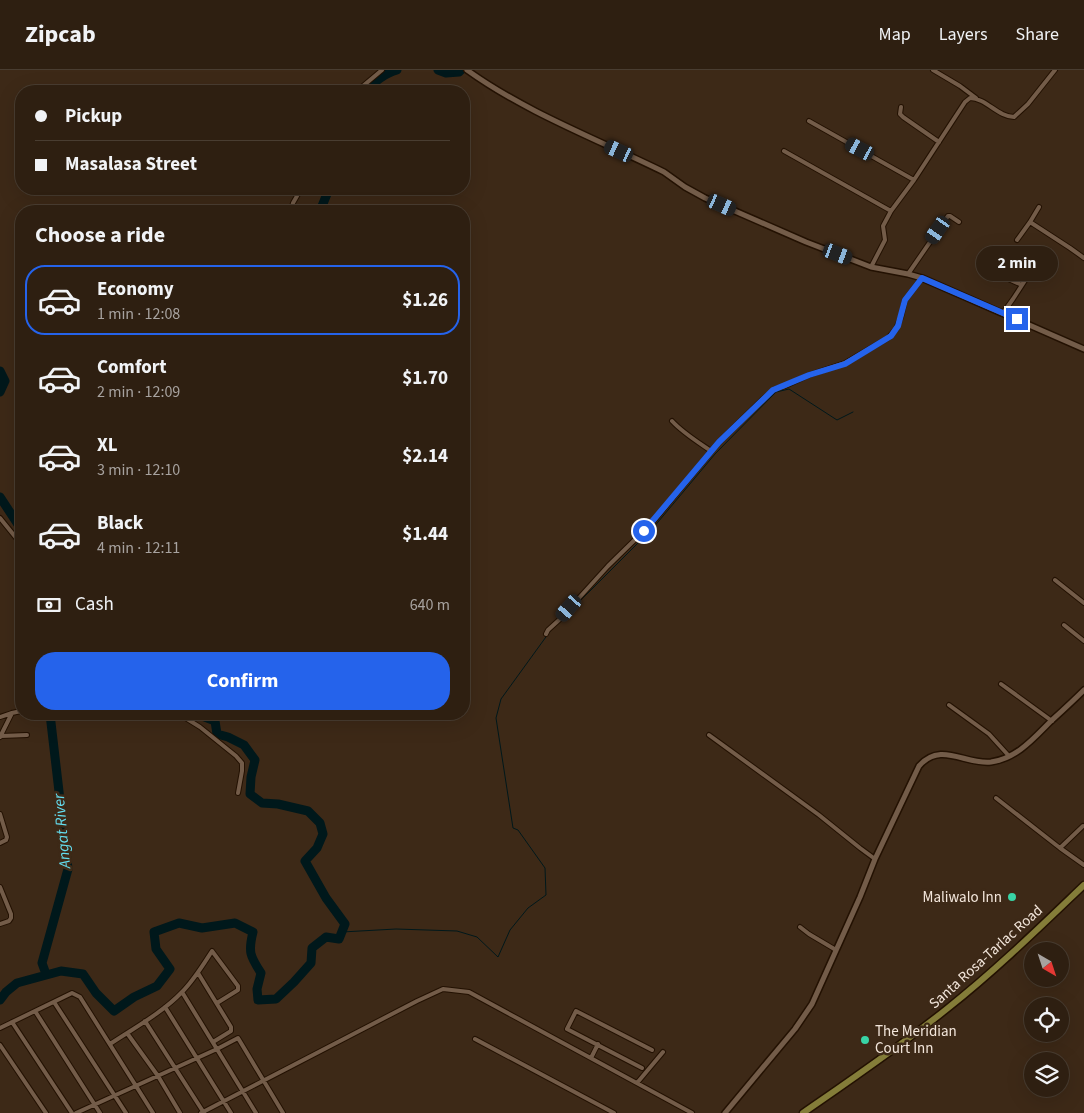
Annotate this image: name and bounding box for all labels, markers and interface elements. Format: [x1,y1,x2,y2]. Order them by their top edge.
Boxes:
text: Zipcab [25,17,96,52]
text: Map [879,22,911,47]
text: Layers [939,22,988,47]
text: Share [1016,22,1059,47]
text: Pickup [65,103,122,130]
car [843,135,876,163]
car [602,138,635,164]
text: Masalasa Street [65,151,197,178]
car [705,192,738,218]
car [923,213,952,247]
text: Choose a ride [35,219,165,251]
car [821,242,854,266]
callout: 2 min [976,246,1058,282]
text: 2 min [998,252,1036,274]
text: Economy [97,276,174,303]
icon: car [37,278,82,323]
text: $1.26 [402,287,448,314]
text: 1 min · 12:08 [97,303,180,325]
route end [1006,308,1028,330]
text: Comfort [97,354,167,381]
icon: car [37,356,82,401]
text: $1.70 [402,365,448,392]
text: 2 min · 12:09 [97,381,180,403]
text: XL [97,432,118,459]
icon: car [37,434,82,479]
text: $2.14 [402,443,448,470]
text: 3 min · 12:10 [97,459,180,481]
text: Black [97,510,143,537]
icon: car [37,512,82,557]
route start [633,520,655,542]
text: $1.44 [402,521,448,548]
text: 4 min · 12:11 [97,537,180,559]
icon: cash [35,591,63,619]
text: Cash [75,591,114,618]
car [553,592,584,624]
text: 640 m [410,594,450,616]
button: Confirm [35,652,450,710]
water label: Angat River [48,791,76,870]
place label: Maliwalo Inn [923,887,1002,908]
marker: Maliwalo Inn [1006,891,1018,903]
street label: Santa Rosa-Tarlac Road [925,900,1047,1014]
north arrow [1024,942,1069,988]
map controls [1024,942,1069,1097]
button: locate [1024,997,1069,1042]
place label: The Meridian Court Inn [875,1021,957,1059]
marker: The Meridian Court Inn [859,1034,871,1046]
button: layers [1024,1052,1069,1097]

